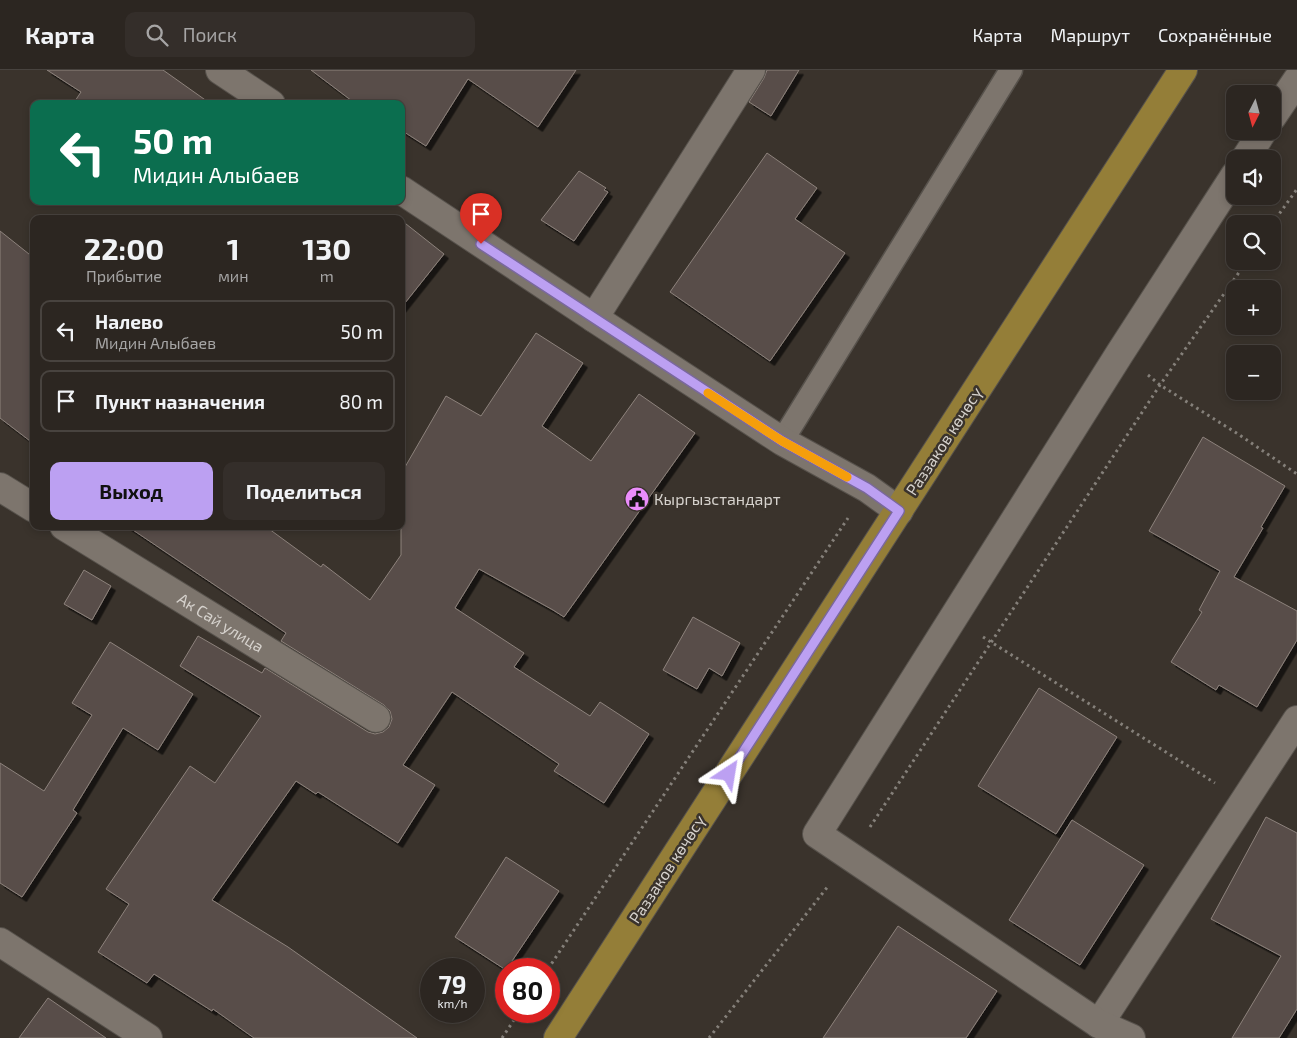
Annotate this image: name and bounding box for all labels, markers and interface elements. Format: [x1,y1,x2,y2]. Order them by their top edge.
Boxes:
search box [125,12,475,57]
text: Карта [25,20,95,49]
icon: search [143,21,171,49]
text: Поиск [183,23,237,46]
text: Карта [972,24,1022,46]
text: Маршрут [1050,24,1130,46]
text: Сохранённые [1158,24,1272,46]
north arrow [1226,85,1281,140]
map controls [1226,85,1281,400]
text: 50 m [133,119,213,161]
icon: left [50,120,115,185]
button: sound [1226,150,1281,205]
text: Мидин Алыбаев [133,161,300,187]
pin [460,193,502,244]
icon: arrive [467,200,495,228]
button: search [1226,215,1281,270]
text: 22:00 [84,230,164,266]
text: 1 [227,230,240,266]
text: 130 [302,230,351,266]
text: Прибытие [86,266,162,285]
text: мин [218,266,249,285]
text: m [320,266,334,285]
button: + [1226,280,1281,335]
text: Налево [95,310,163,333]
icon: left [52,317,80,345]
text: 50 m [340,320,383,343]
text: Мидин Алыбаев [95,333,216,352]
button: − [1226,345,1281,400]
street label: Раззаков көчөсү [901,382,986,499]
icon: arrive [52,387,80,415]
text: Пункт назначения [95,390,265,413]
text: 80 m [339,390,383,413]
button: Выход [50,462,213,520]
button: Поделиться [223,462,385,520]
public building icon: Кыргызстандарт [624,486,650,512]
place label: Кыргызстандарт [654,489,781,508]
street label: Ак Сай улица [174,588,268,656]
position arrow [702,747,754,799]
street label: Раззаков көчөсү [624,810,709,927]
speed limit sign: 80 [495,958,560,1023]
text: 79 [439,969,466,999]
text: km/h [438,996,467,1010]

